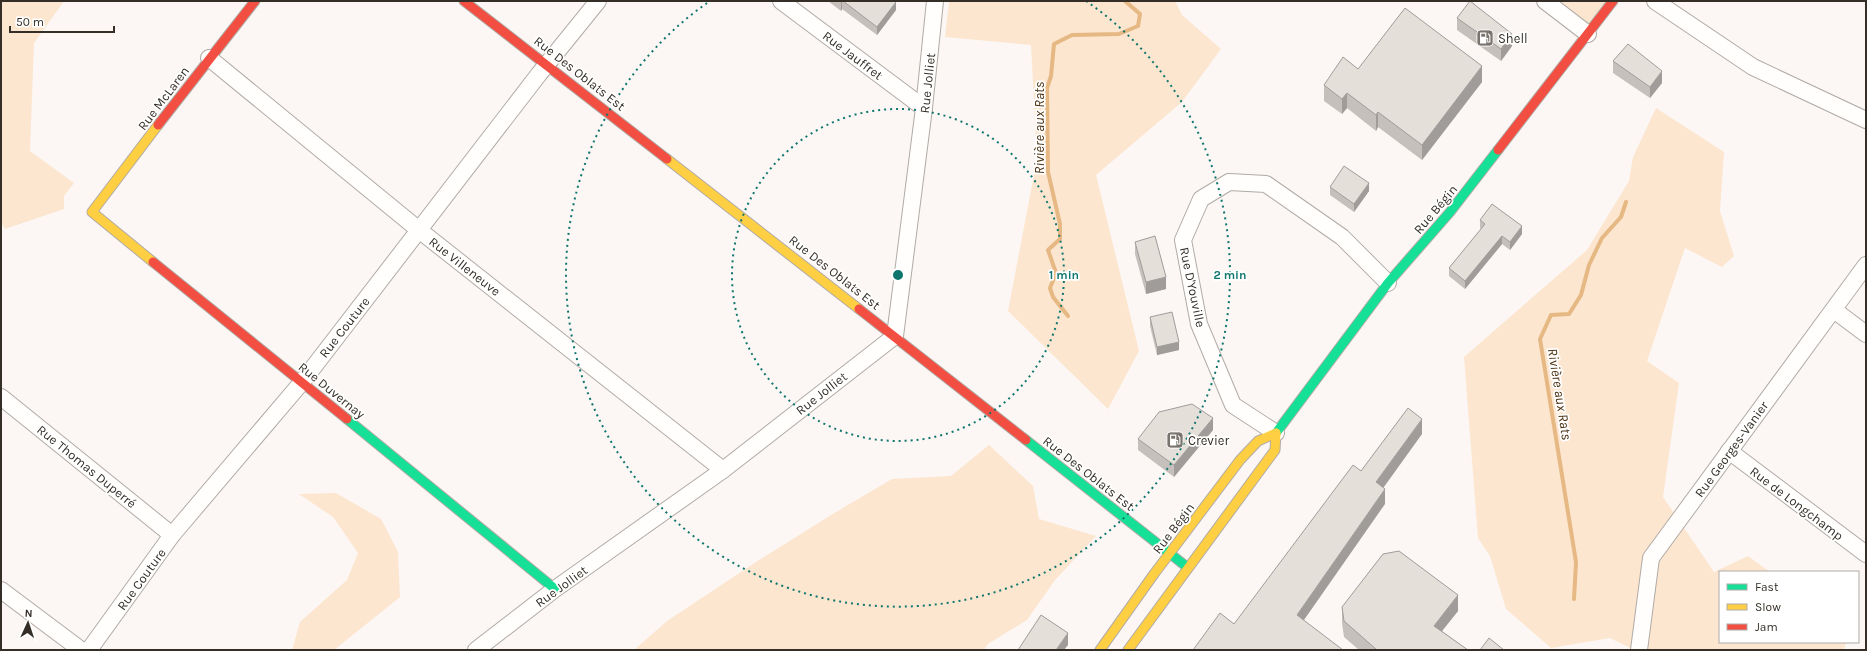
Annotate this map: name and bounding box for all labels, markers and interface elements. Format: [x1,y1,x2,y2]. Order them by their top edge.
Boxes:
scale bar [10,8,114,34]
text: 50 m [16,15,44,29]
street label: Rue Jauffret [820,28,886,83]
fuel station icon: Shell [1475,28,1495,48]
place label: Shell [1498,31,1528,46]
street label: Rue Des Oblats Est [531,33,628,114]
street label: Rue Jolliet [917,52,938,114]
street label: Rue McLaren [135,64,192,133]
water label: Rivière aux Rats [1031,81,1048,174]
street label: Rue Bégin [1411,182,1460,237]
street label: Rue Des Oblats Est [786,232,883,313]
street label: Rue Villeneuve [426,234,504,299]
street label: Rue D'Youville [1177,246,1208,329]
centre of rings [891,268,905,282]
text: 1 min [1049,268,1079,282]
text: 2 min [1213,268,1247,282]
street label: Rue Couture [316,294,373,361]
water label: Rivière aux Rats [1544,347,1575,442]
street label: Rue Duvernay [295,359,368,422]
street label: Rue Jolliet [793,369,850,418]
street label: Rue Georges-Vanier [1692,398,1771,500]
street label: Rue Thomas Duperré [34,422,139,511]
fuel station icon: Crevier [1165,430,1185,450]
street label: Rue Des Oblats Est [1040,433,1137,514]
place label: Crevier [1188,433,1229,448]
street label: Rue de Longchamp [1747,463,1846,543]
street label: Rue Bégin [1150,500,1197,557]
street label: Rue Couture [114,545,169,613]
street label: Rue Jolliet [532,562,590,610]
legend [1719,571,1859,643]
text: Fast [1755,580,1779,594]
text: Slow [1755,600,1781,614]
north arrow [8,603,48,643]
text: N [24,607,33,620]
text: Jam [1755,620,1778,634]

